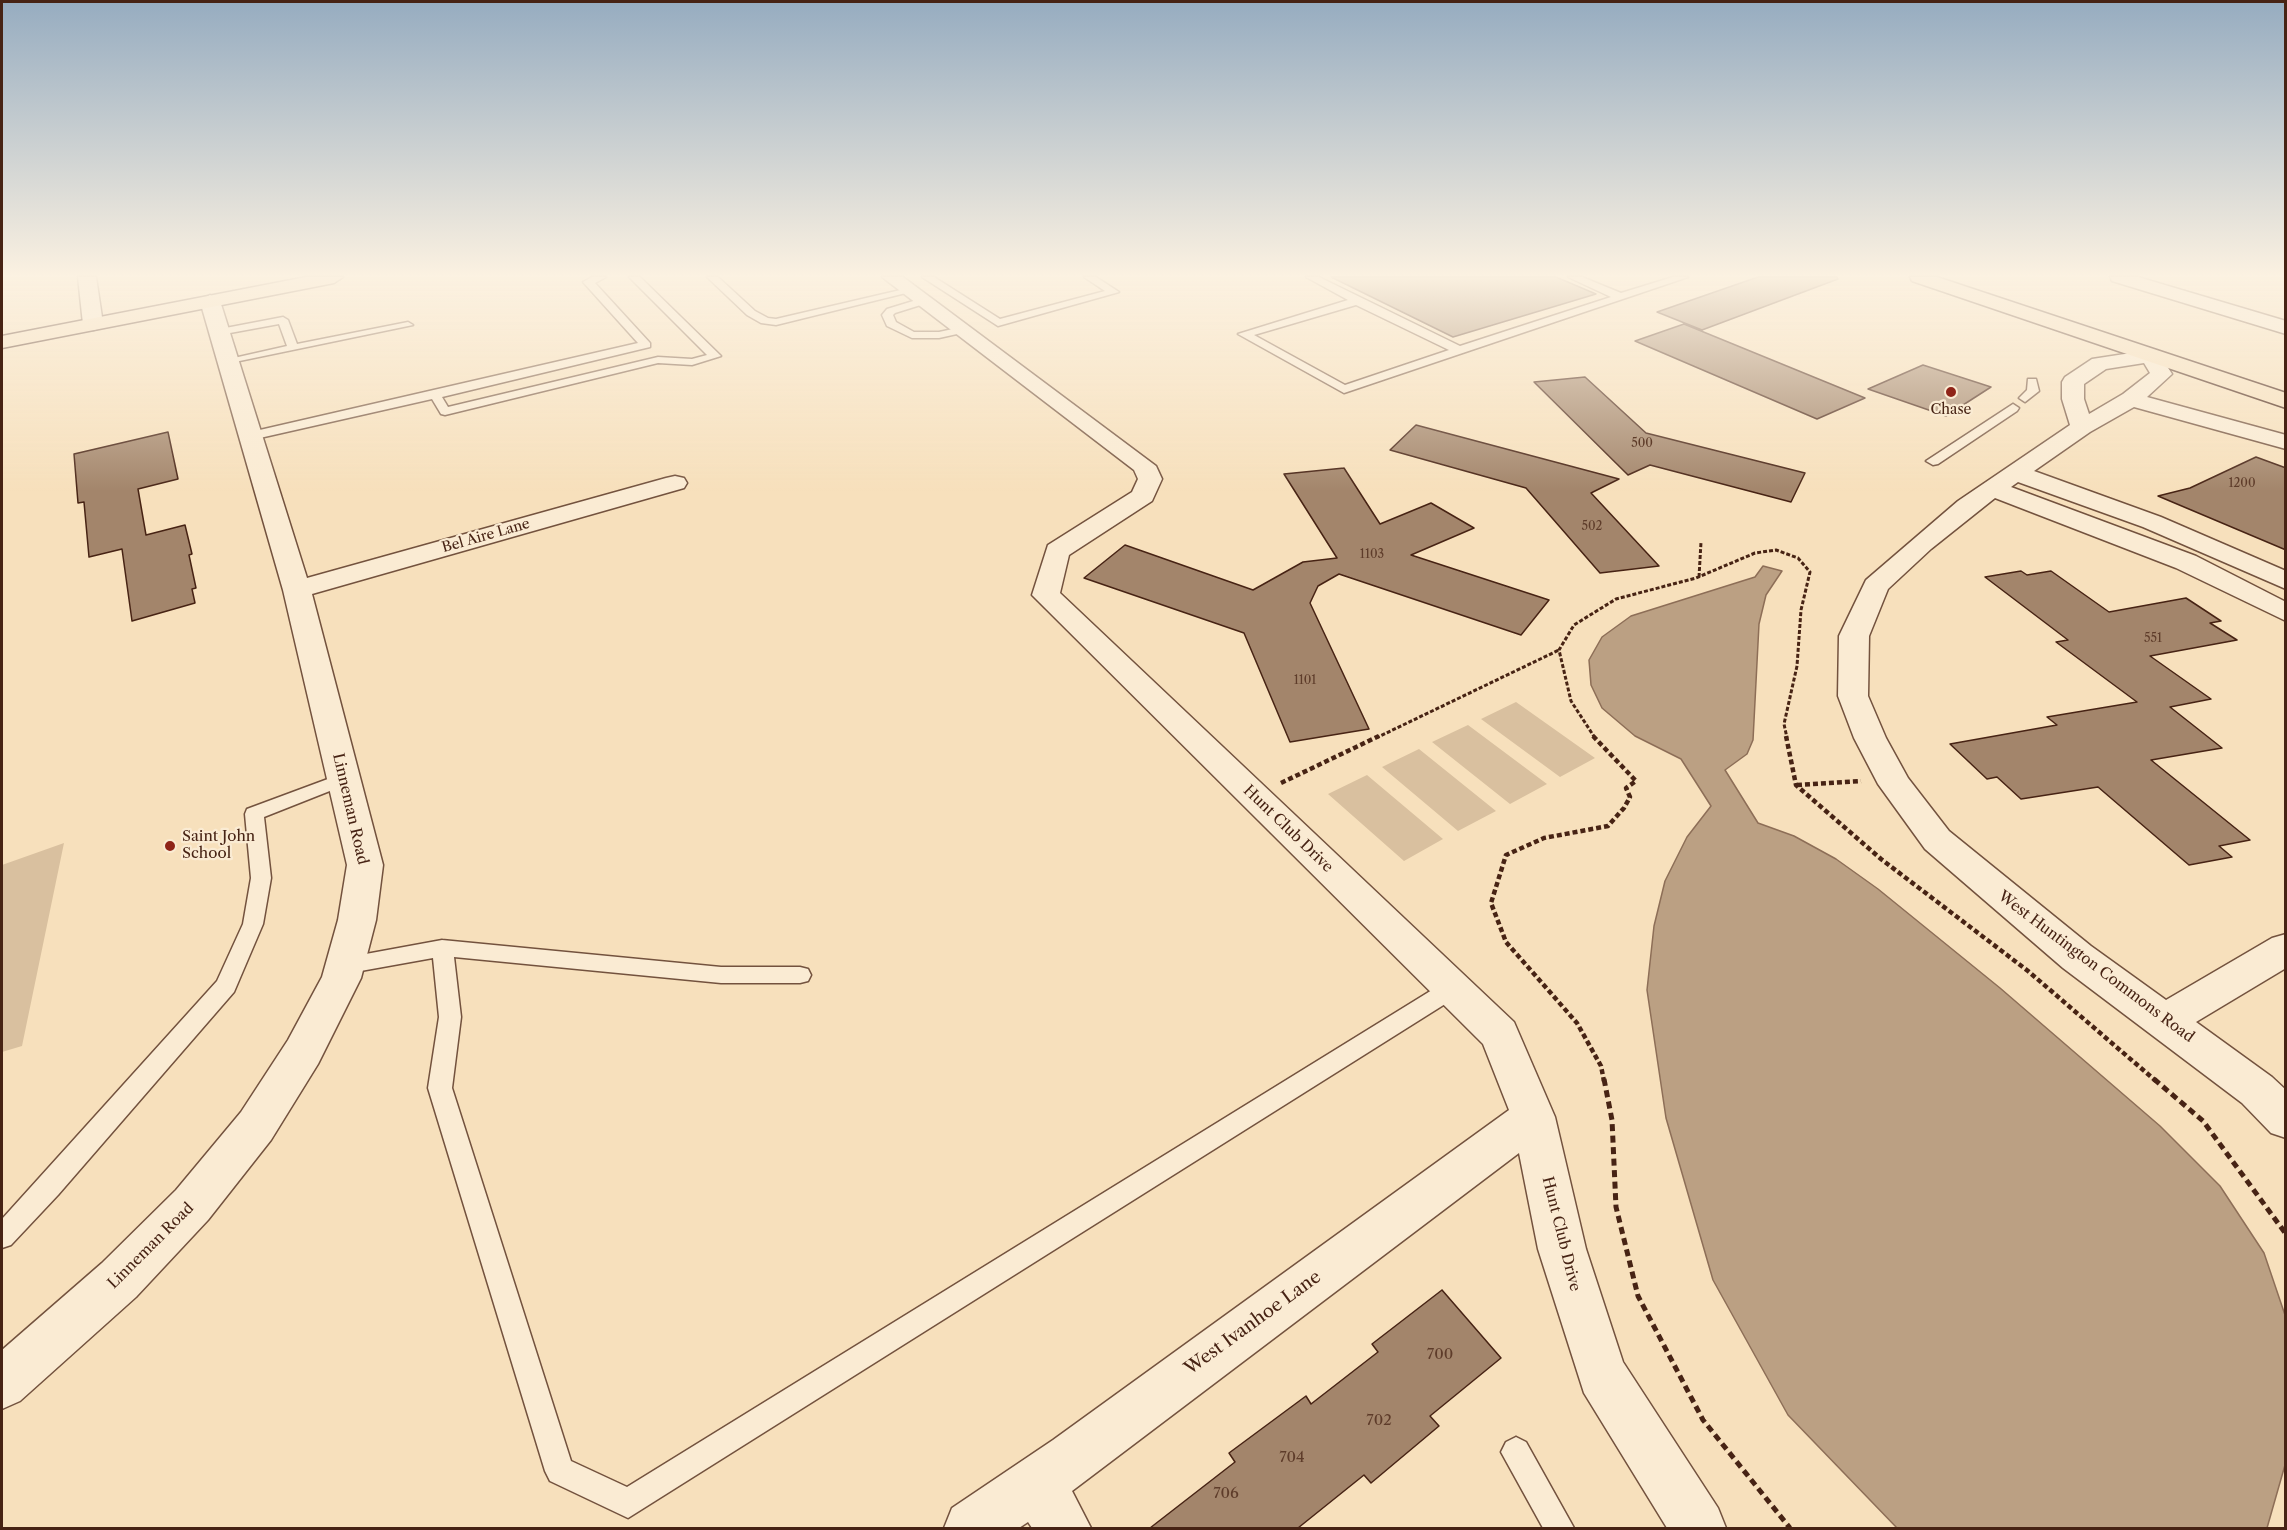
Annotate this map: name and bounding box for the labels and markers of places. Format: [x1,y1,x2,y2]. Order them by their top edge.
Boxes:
marker: Chase [1944,385,1958,399]
place label: Chase [1931,402,1971,418]
place label: Saint John School [182,828,255,863]
marker: Saint John School [163,839,177,853]

